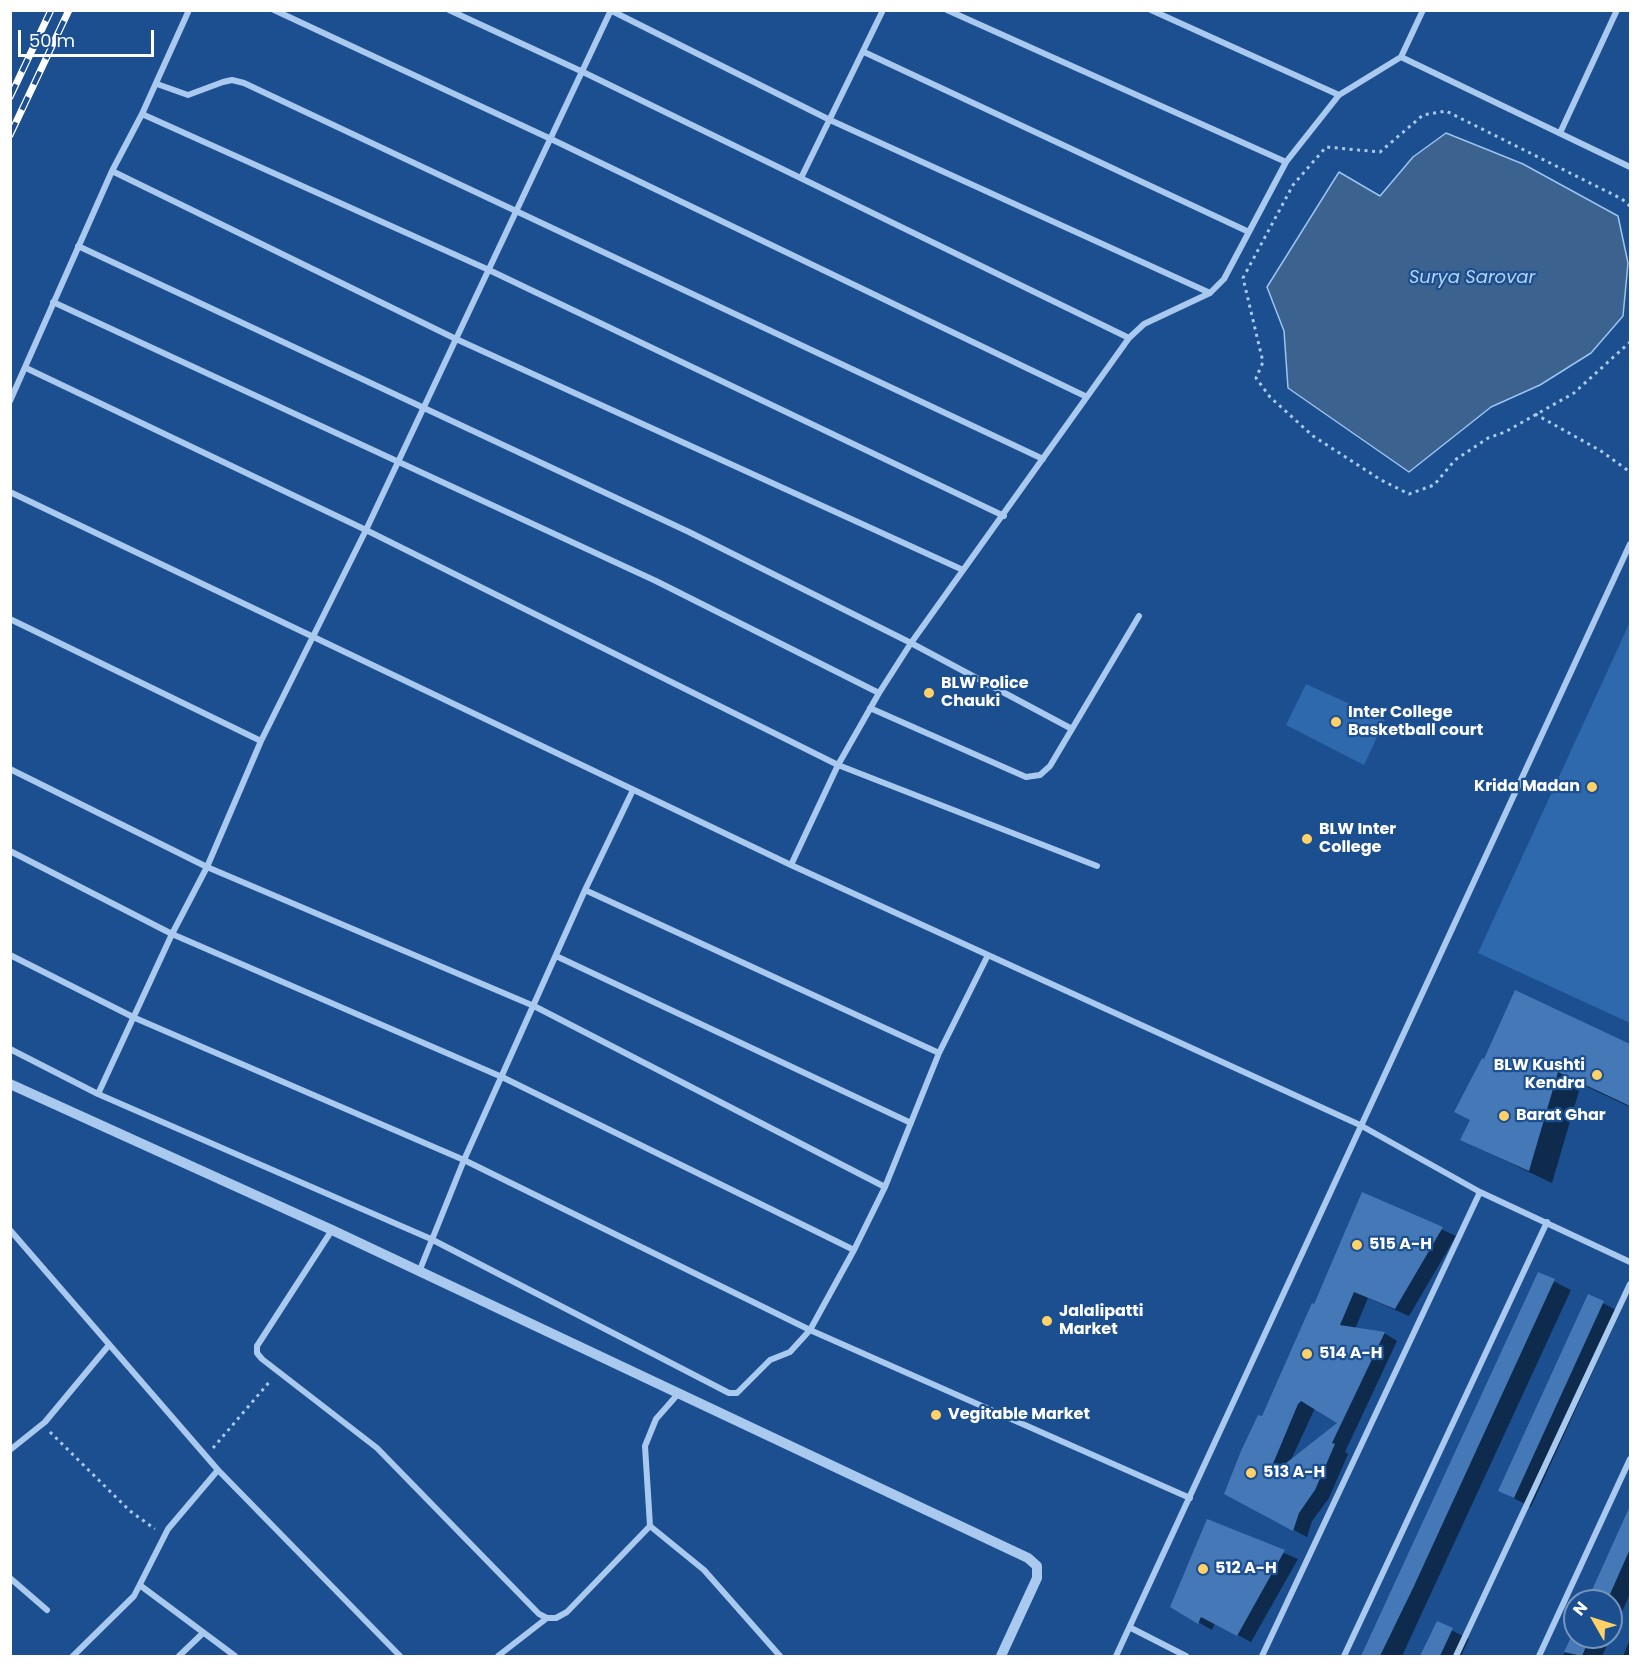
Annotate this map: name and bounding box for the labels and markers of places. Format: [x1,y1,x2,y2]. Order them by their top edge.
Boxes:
place label: BLW Police Chauki [941,674,1029,712]
marker: BLW Police Chauki [922,686,936,700]
place label: Inter College Basketball court [1348,703,1483,741]
marker: Inter College Basketball court [1329,715,1343,729]
place label: Krida Madan [1474,777,1580,797]
marker: Krida Madan [1585,780,1599,794]
place label: BLW Inter College [1319,820,1396,858]
marker: BLW Inter College [1300,832,1314,846]
place label: BLW Kushti Kendra [1494,1056,1585,1094]
marker: BLW Kushti Kendra [1590,1068,1604,1082]
place label: Barat Ghar [1516,1106,1606,1126]
marker: Barat Ghar [1497,1109,1511,1123]
place label: 515 A-H [1369,1235,1432,1255]
marker: 515 A-H [1350,1238,1364,1252]
place label: Jalalipatti Market [1059,1302,1144,1340]
marker: Jalalipatti Market [1040,1314,1054,1328]
place label: 514 A-H [1319,1344,1382,1364]
marker: 514 A-H [1300,1347,1314,1361]
place label: Vegitable Market [948,1405,1090,1425]
marker: Vegitable Market [929,1408,943,1422]
place label: 513 A-H [1263,1463,1325,1483]
marker: 513 A-H [1244,1466,1258,1480]
place label: 512 A-H [1215,1559,1277,1579]
marker: 512 A-H [1196,1562,1210,1576]

